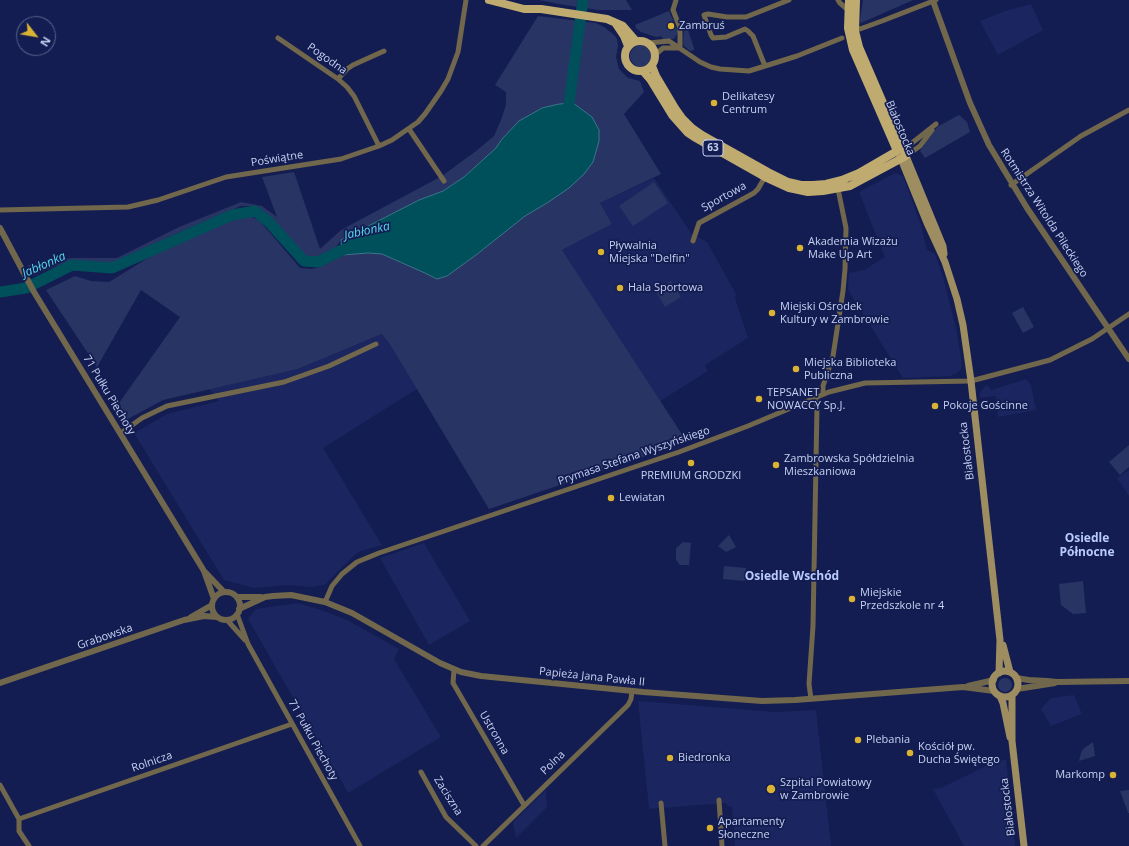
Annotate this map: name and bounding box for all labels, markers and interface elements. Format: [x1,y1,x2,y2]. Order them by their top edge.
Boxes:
north arrow [16,16,56,56]
place label: Zambruś [679,19,725,33]
marker: Zambruś [666,21,676,31]
text: N [37,34,55,50]
street label: Pogodna [305,41,349,77]
place label: Delikatesy Centrum [722,90,774,116]
marker: Delikatesy Centrum [709,98,719,108]
street label: Białostocka [883,99,917,157]
road number: 63 [703,140,723,156]
street label: Rotmistrza Witolda Pileckiego [997,146,1091,280]
street label: Poświątne [250,148,304,170]
street label: Sportowa [699,179,749,215]
water label: Jabłonka [343,219,391,243]
place label: Akademia Wizażu Make Up Art [808,235,898,261]
place label: Pływalnia Miejska "Delfin" [609,239,690,265]
marker: Akademia Wizażu Make Up Art [795,243,805,253]
marker: Pływalnia Miejska "Delfin" [596,247,606,257]
water label: Jabłonka [20,249,68,281]
place label: Hala Sportowa [628,281,703,295]
marker: Hala Sportowa [615,283,625,293]
place label: Miejski Ośrodek Kultury w Zambrowie [780,300,889,326]
marker: Miejski Ośrodek Kultury w Zambrowie [767,308,777,318]
street label: 71 Pułku Piechoty [80,353,138,437]
place label: Miejska Biblioteka Publiczna [804,356,896,382]
marker: Miejska Biblioteka Publiczna [791,364,801,374]
place label: TEPSANET NOWACCY Sp.J. [767,386,845,412]
marker: TEPSANET NOWACCY Sp.J. [754,394,764,404]
place label: Pokoje Gościnne [943,399,1028,413]
marker: Pokoje Gościnne [930,401,940,411]
street label: Białostocka [957,421,977,481]
street label: Prymasa Stefana Wyszyńskiego [556,424,712,488]
place label: Zambrowska Spółdzielnia Mieszkaniowa [784,452,914,478]
marker: PREMIUM GRODZKI [686,458,696,468]
marker: Zambrowska Spółdzielnia Mieszkaniowa [771,460,781,470]
place label: PREMIUM GRODZKI [641,469,741,483]
place label: Lewiatan [619,491,665,505]
marker: Lewiatan [606,493,616,503]
district label: Osiedle Północne [1059,532,1115,560]
district label: Osiedle Wschód [745,570,839,584]
place label: Miejskie Przedszkole nr 4 [860,586,944,612]
marker: Miejskie Przedszkole nr 4 [847,594,857,604]
street label: Grabowska [76,621,134,653]
street label: Papieża Jana Pawła II [538,665,646,689]
street label: 71 Pułku Piechoty [285,697,341,783]
street label: Ustronna [476,709,512,757]
place label: Plebania [866,733,910,747]
marker: Plebania [853,735,863,745]
place label: Kościół pw. Ducha Świętego [918,740,1000,766]
street label: Polna [538,748,568,778]
marker: Kościół pw. Ducha Świętego [905,748,915,758]
street label: Rolnicza [130,749,174,775]
place label: Biedronka [678,751,731,765]
marker: Biedronka [665,753,675,763]
place label: Markomp [1055,768,1105,782]
marker: Markomp [1108,770,1118,780]
street label: Zaciszna [431,774,465,818]
place label: Szpital Powiatowy w Zambrowie [780,776,872,802]
street label: Białostocka [998,777,1018,837]
marker: Szpital Powiatowy w Zambrowie [765,783,777,795]
place label: Apartamenty Słoneczne [718,815,785,841]
marker: Apartamenty Słoneczne [705,823,715,833]

